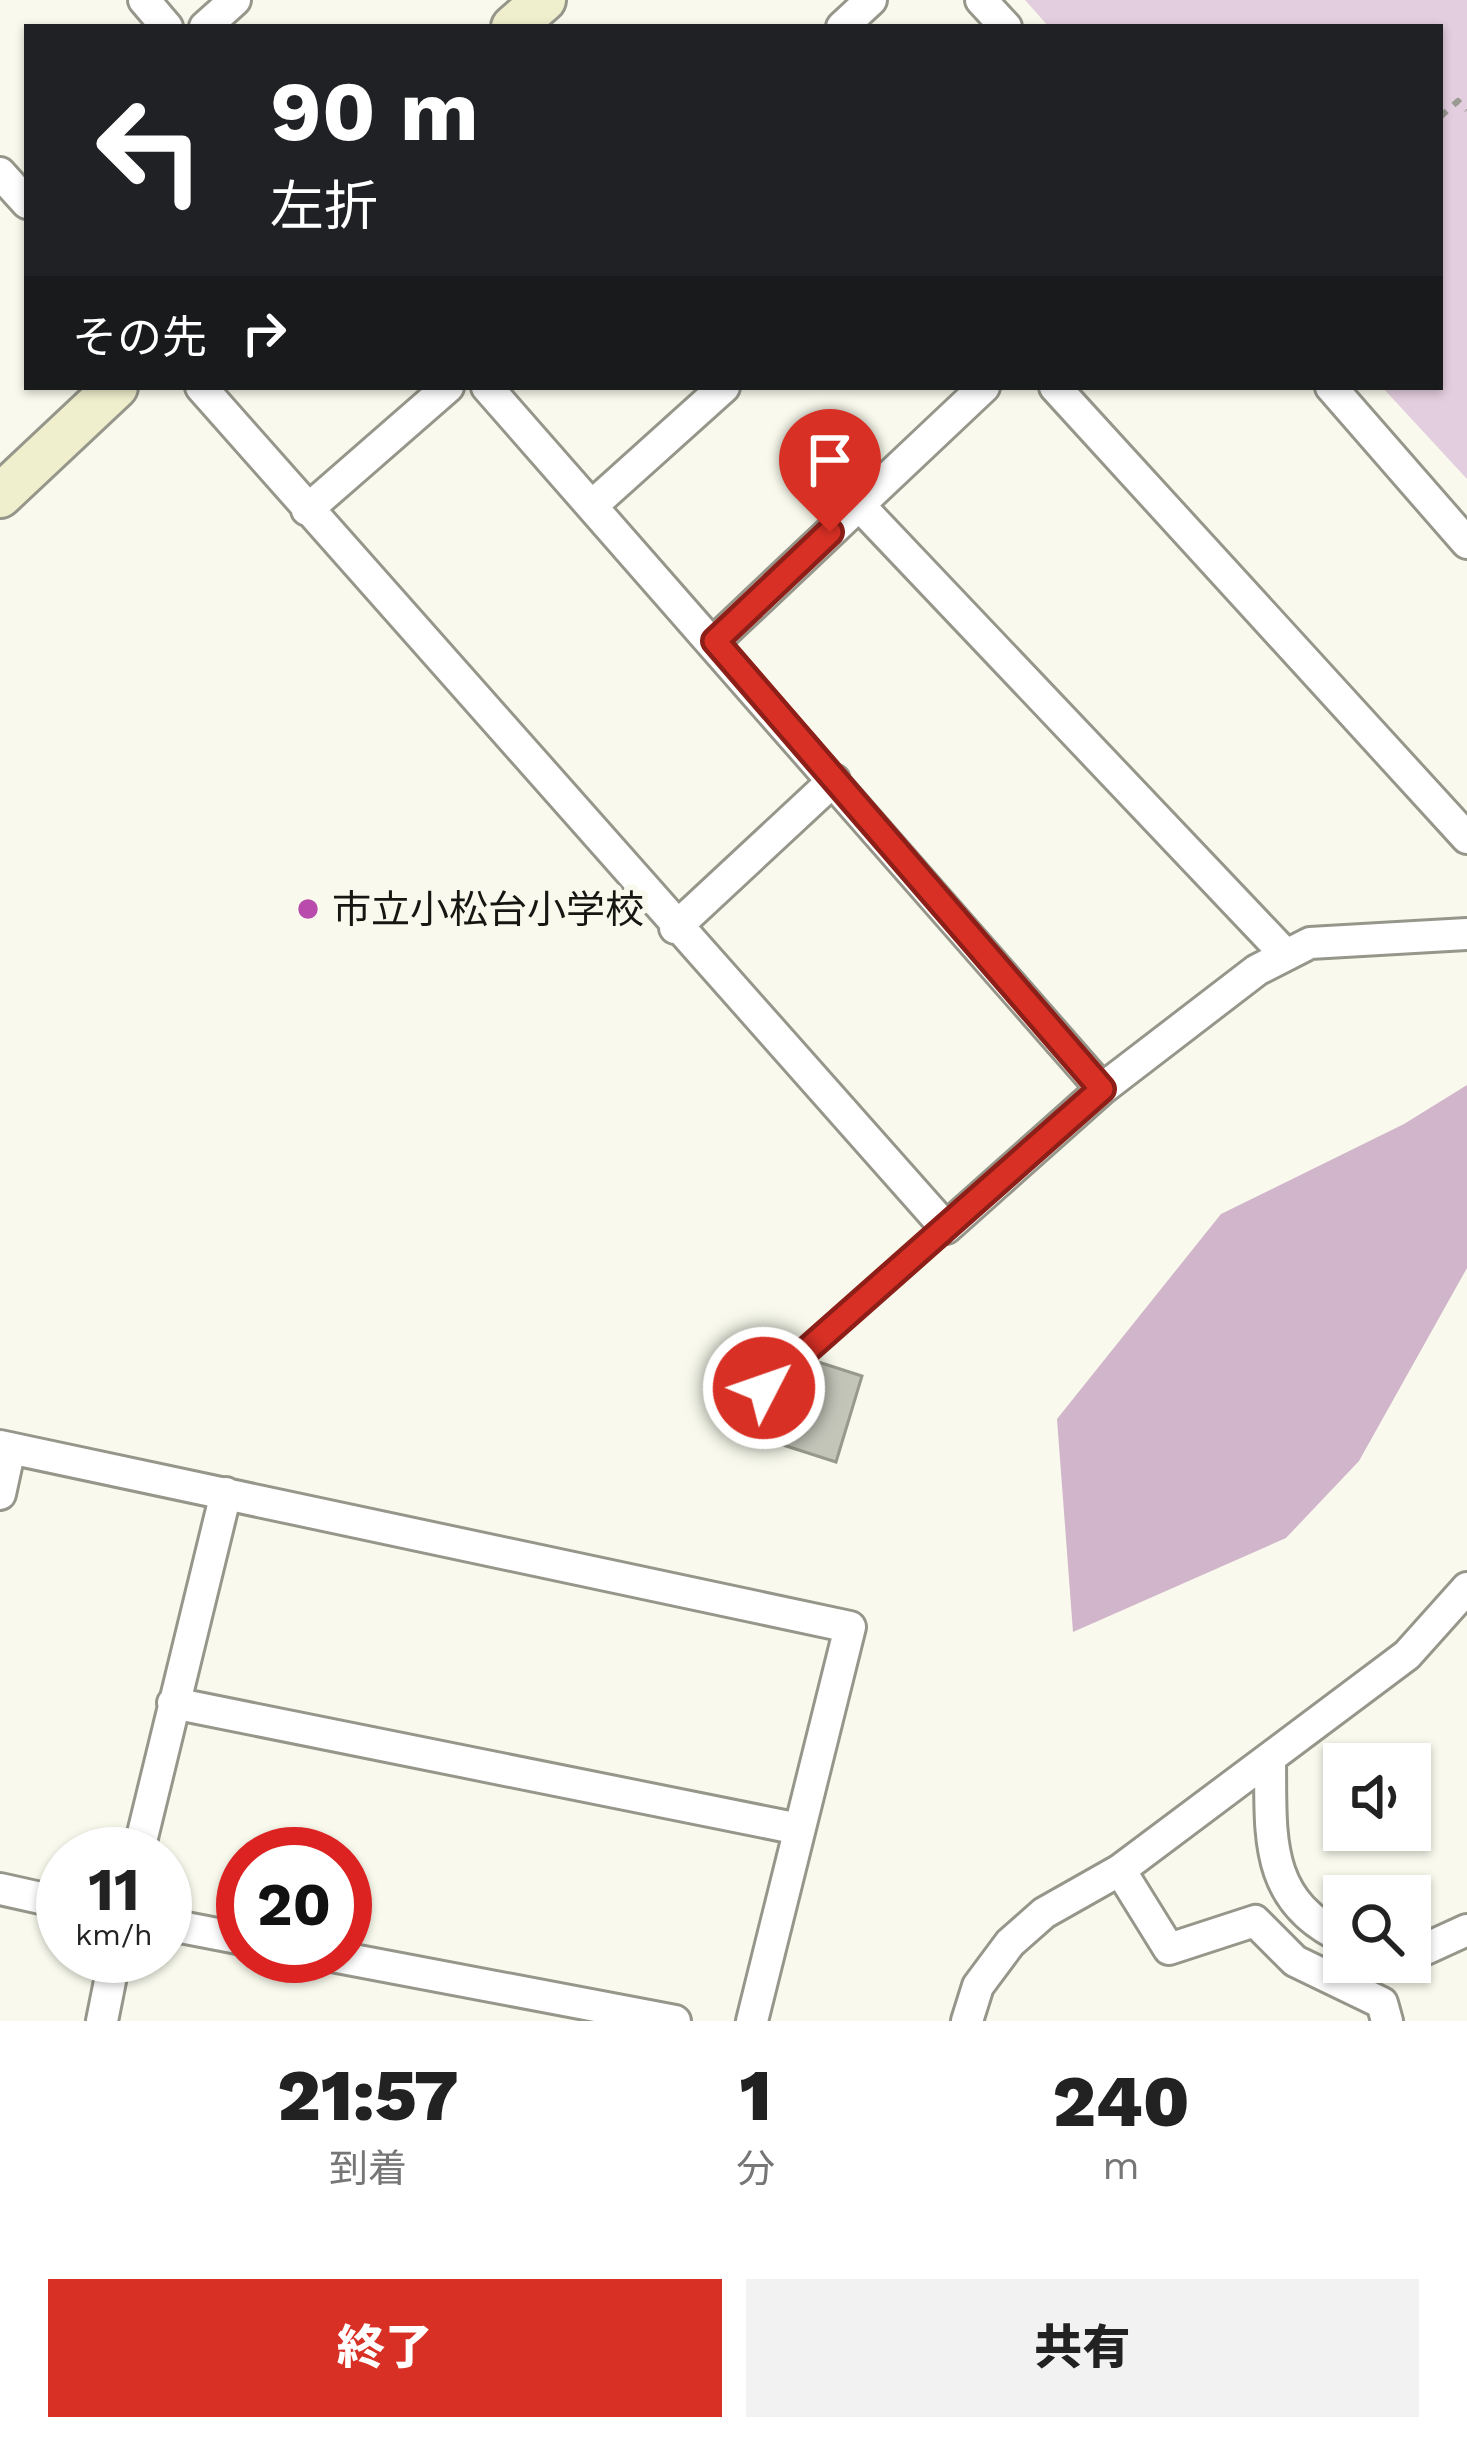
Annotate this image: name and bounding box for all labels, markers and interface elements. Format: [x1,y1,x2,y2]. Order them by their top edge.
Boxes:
text: 90 m [270,62,479,160]
icon: left [72,72,228,228]
text: 左折 [270,175,378,238]
icon: right [231,300,297,366]
text: その先 [72,311,207,364]
pin [779,409,881,532]
icon: arrive [797,427,863,493]
place label: 市立小松台小学校 [332,887,644,932]
marker: 市立小松台小学校 [295,896,321,922]
position arrow [701,1325,827,1451]
map controls [1323,1743,1431,1983]
button: sound [1323,1743,1431,1851]
speed limit sign: 20 [216,1827,372,1983]
text: 11 [88,1854,140,1925]
button: search [1323,1875,1431,1983]
text: km/h [75,1917,153,1952]
text: 21:57 [277,2053,459,2137]
text: 1 [739,2053,772,2137]
text: 240 [1052,2059,1190,2143]
text: m [1102,2143,1140,2188]
text: 到着 [329,2146,407,2191]
text: 分 [736,2146,775,2191]
button: 終了 [48,2279,722,2417]
button: 共有 [746,2279,1419,2417]

